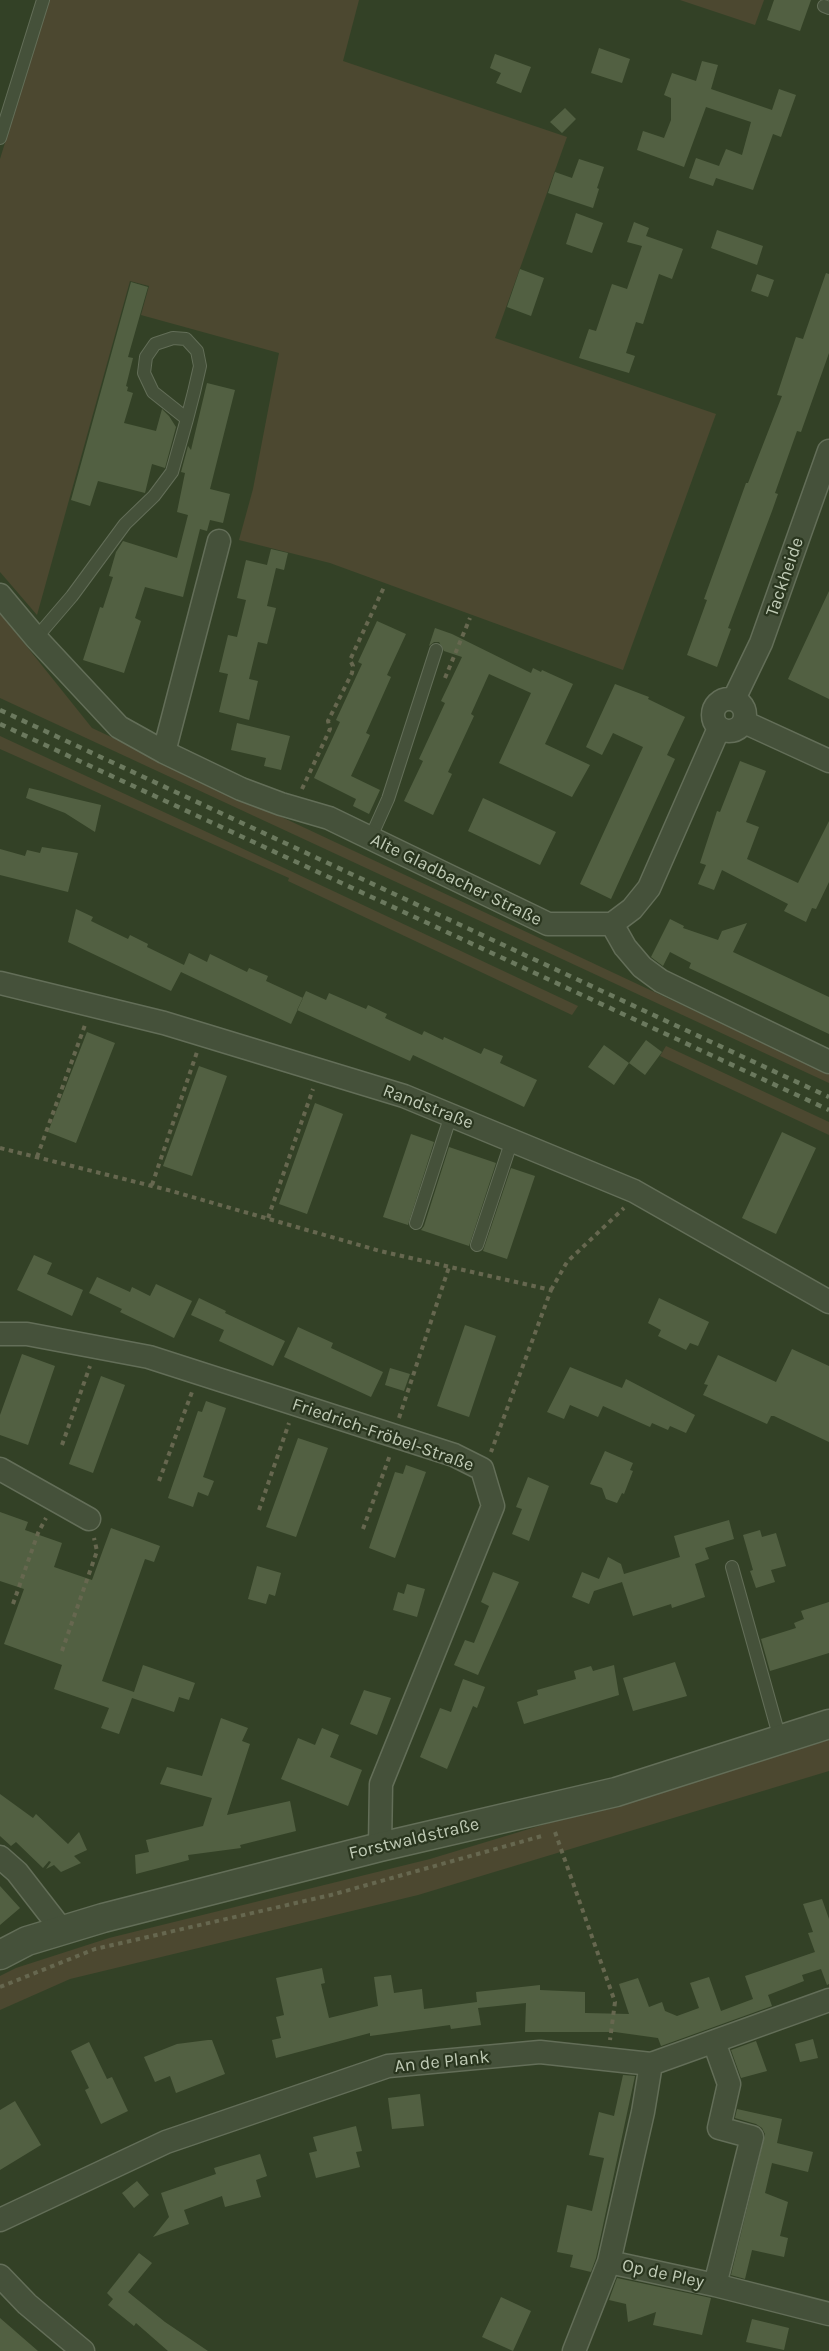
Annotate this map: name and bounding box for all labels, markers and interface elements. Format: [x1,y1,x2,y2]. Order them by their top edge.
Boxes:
street label: Tackheide [761,535,809,619]
street label: Alte Gladbacher Straße [367,829,545,931]
street label: Randstraße [380,1080,476,1134]
street label: Friedrich-Fröbel-Straße [289,1394,477,1476]
street label: Forstwaldstraße [347,1814,481,1864]
street label: An de Plank [393,2046,491,2078]
street label: Op de Pley [620,2255,706,2293]

